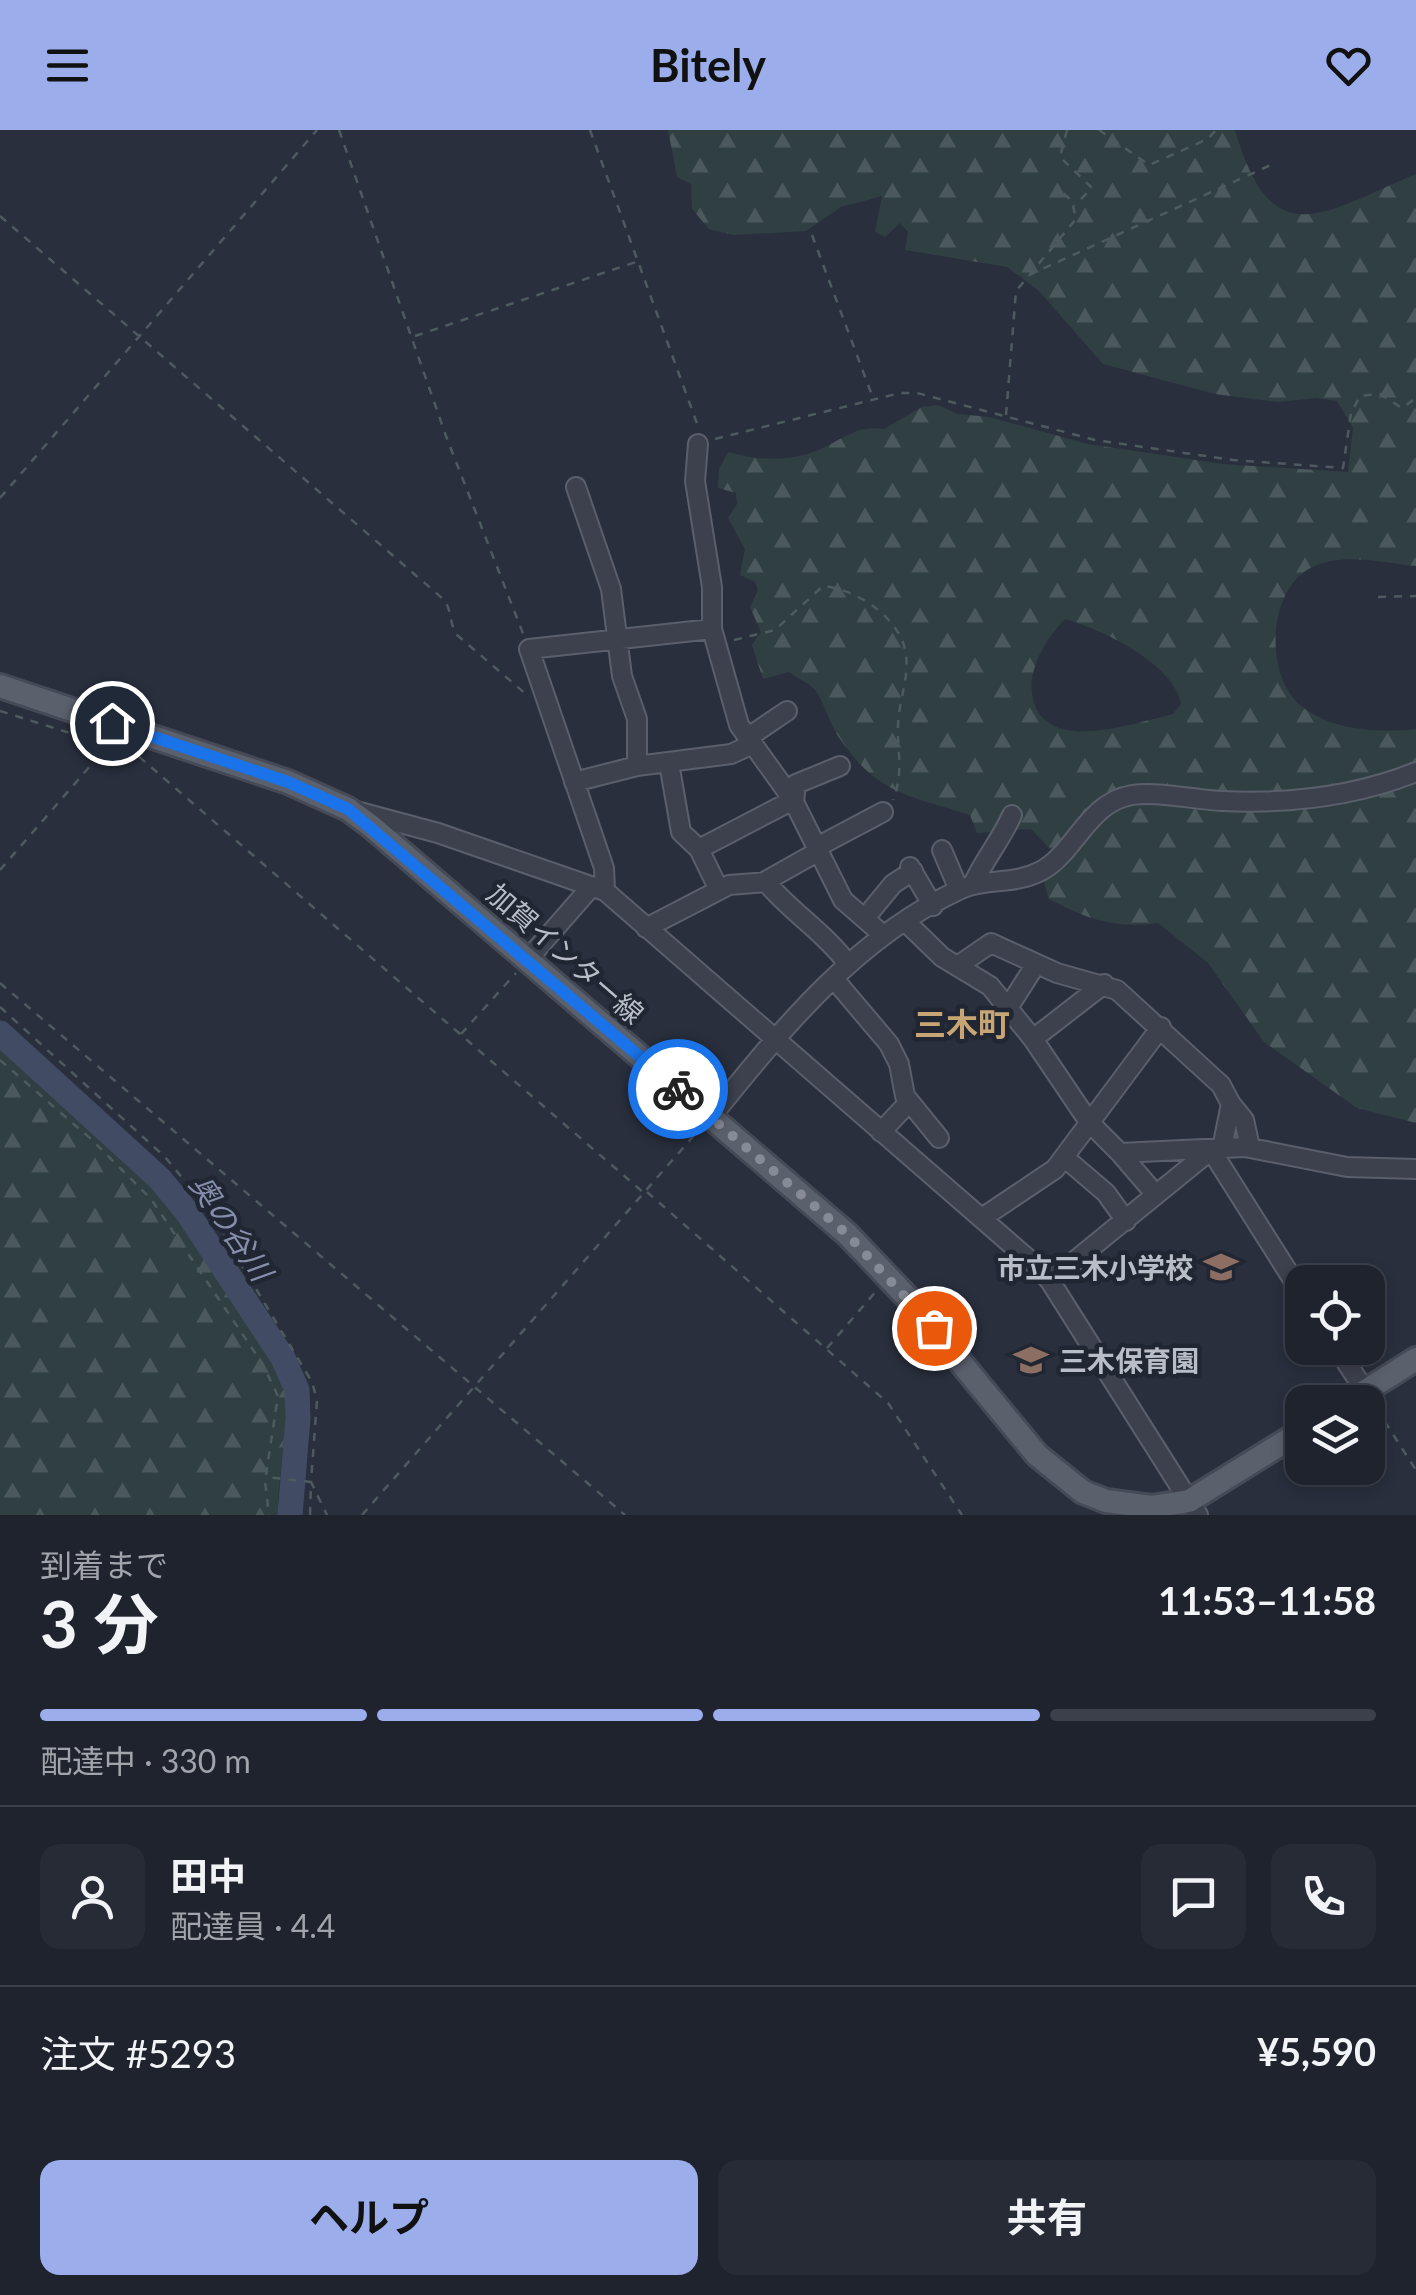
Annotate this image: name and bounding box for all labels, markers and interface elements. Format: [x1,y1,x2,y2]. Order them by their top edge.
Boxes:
icon: menu [40,38,95,93]
text: Bitely [650,38,766,92]
icon: heart [1321,38,1376,93]
pin [70,681,155,766]
icon: home [85,696,140,751]
street label: 加賀インター線 [481,876,651,1030]
district label: 三木町 [914,1004,1010,1043]
courier [628,1039,728,1139]
icon: bike [651,1062,706,1117]
water label: 奥の谷川 [184,1167,282,1289]
school or university icon: 市立三木小学校 [1202,1248,1240,1286]
place label: 市立三木小学校 [997,1250,1193,1284]
map controls [1285,1265,1385,1485]
button: locate [1285,1265,1385,1365]
pin [892,1286,977,1371]
icon: bag [907,1301,962,1356]
school or university icon: 三木保育園 [1012,1341,1050,1379]
place label: 三木保育園 [1059,1343,1199,1377]
button: layers [1285,1385,1385,1485]
text: 到着まで [40,1545,168,1584]
text: 11:53–11:58 [1158,1577,1376,1623]
text: 3 分 [40,1584,159,1662]
text: 配達中 · 330 m [40,1741,251,1780]
button: person [40,1844,145,1949]
button: chat [1141,1844,1246,1949]
button: phone [1271,1844,1376,1949]
text: 田中 [170,1852,246,1898]
text: 配達員 · 4.4 [170,1906,335,1945]
text: ¥5,590 [1257,2028,1376,2074]
text: 注文 #5293 [40,2030,236,2076]
button: ヘルプ [40,2160,698,2275]
button: 共有 [718,2160,1376,2275]

